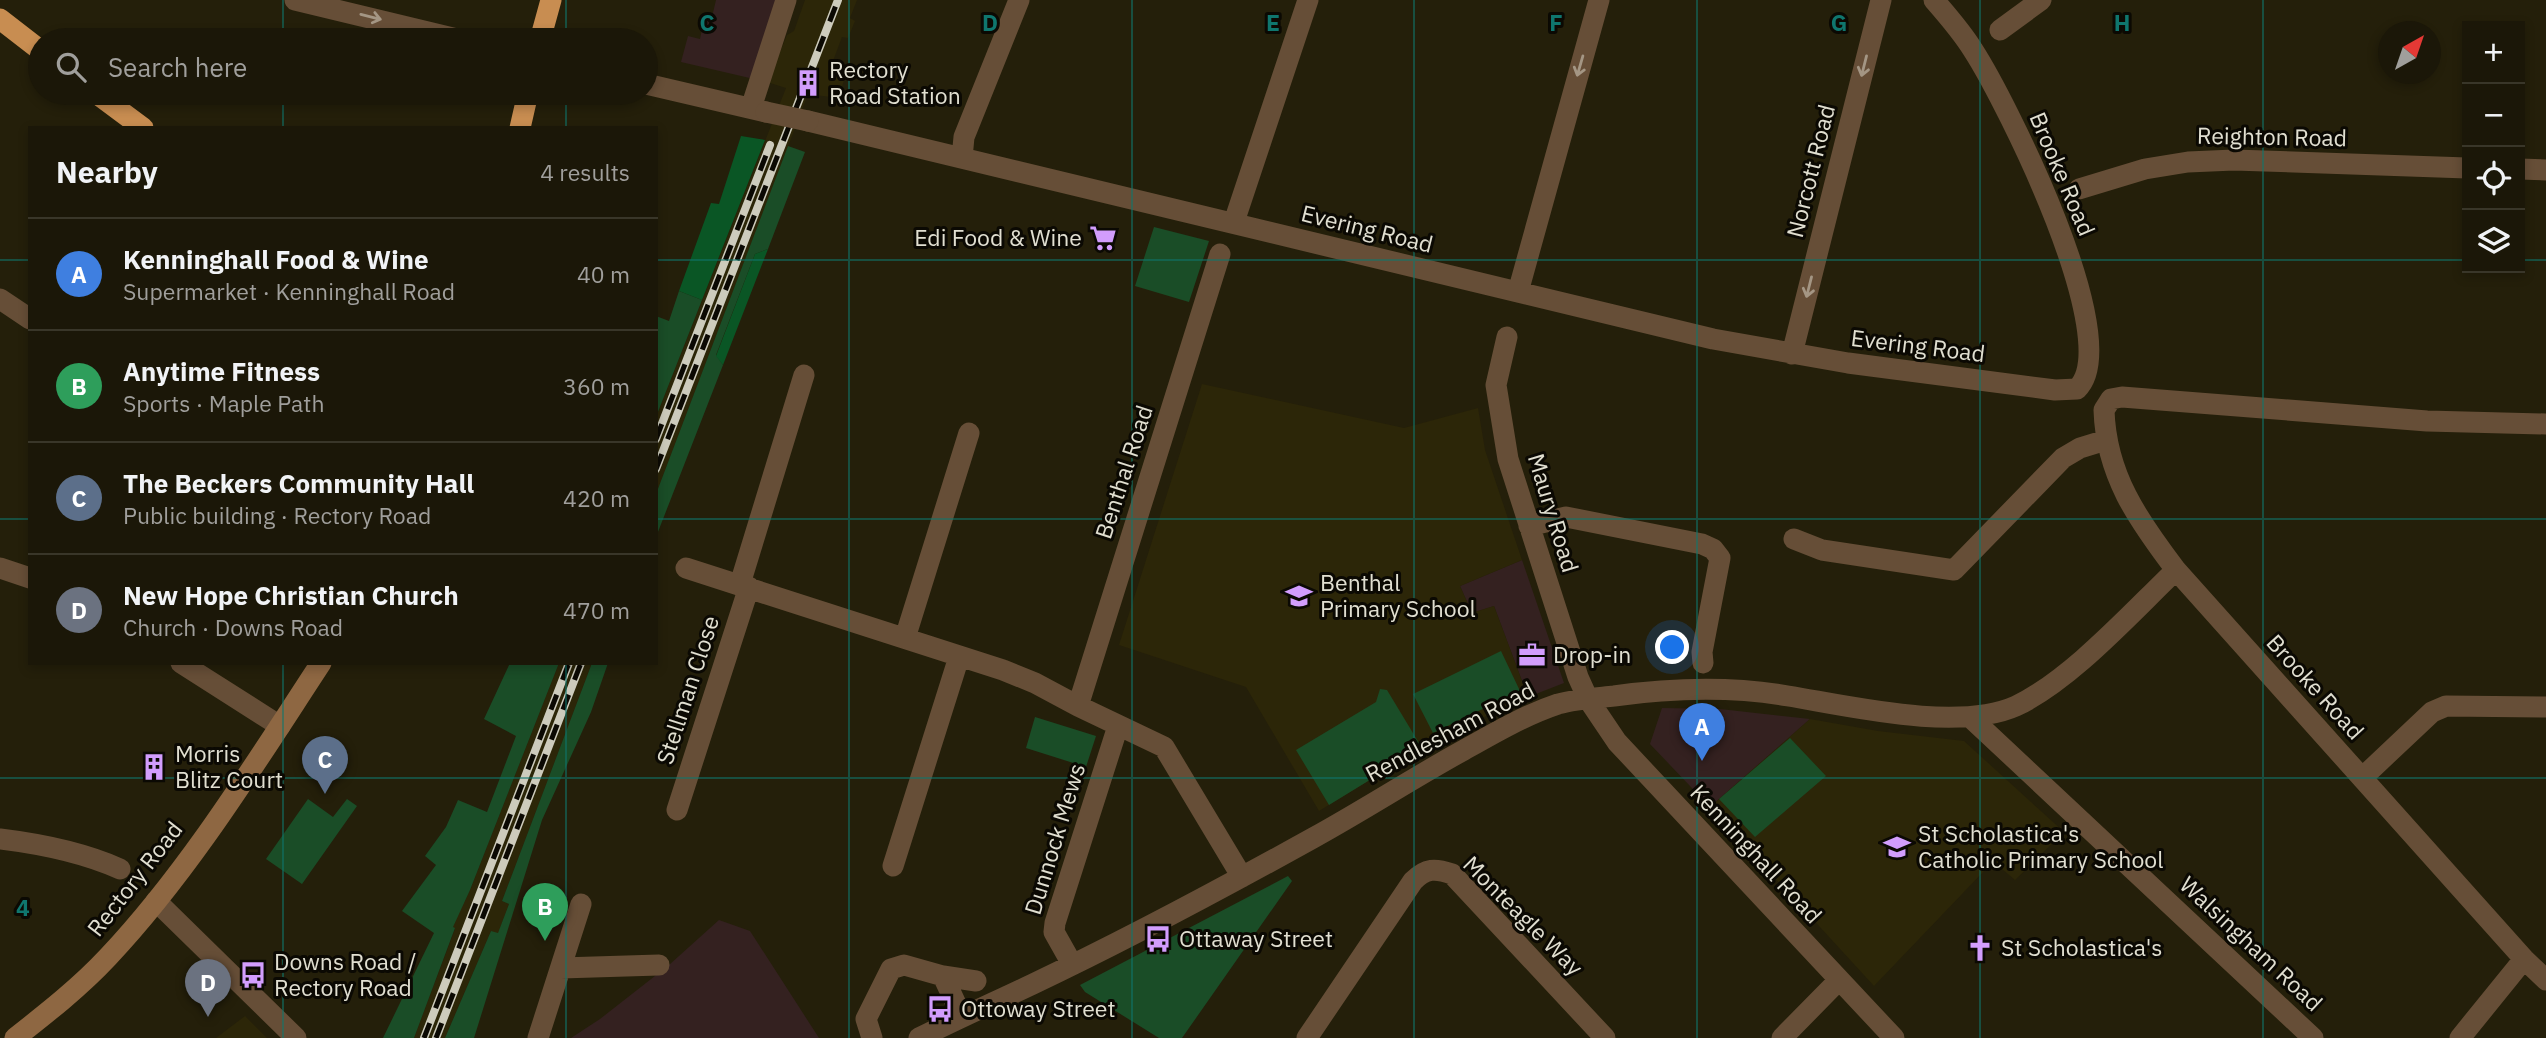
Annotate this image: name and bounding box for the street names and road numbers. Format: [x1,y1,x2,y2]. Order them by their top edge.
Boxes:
street label: Norcott Road [1779,101,1841,240]
street label: Brooke Road [2023,107,2102,240]
street label: Reighton Road [2197,120,2347,152]
street label: Evering Road [1298,197,1436,259]
street label: Evering Road [1849,322,1987,368]
street label: Benthal Road [1087,401,1159,542]
street label: Maury Road [1522,450,1586,576]
street label: Stellman Close [649,612,725,768]
street label: Brooke Road [2261,627,2371,745]
street label: Rendlesham Road [1360,674,1539,788]
street label: Dunnock Mews [1017,759,1091,918]
street label: Kenninghall Road [1684,777,1829,929]
street label: Rectory Road [80,815,188,942]
street label: Monteagle Way [1457,849,1590,982]
street label: Walsingham Road [2174,869,2329,1017]

